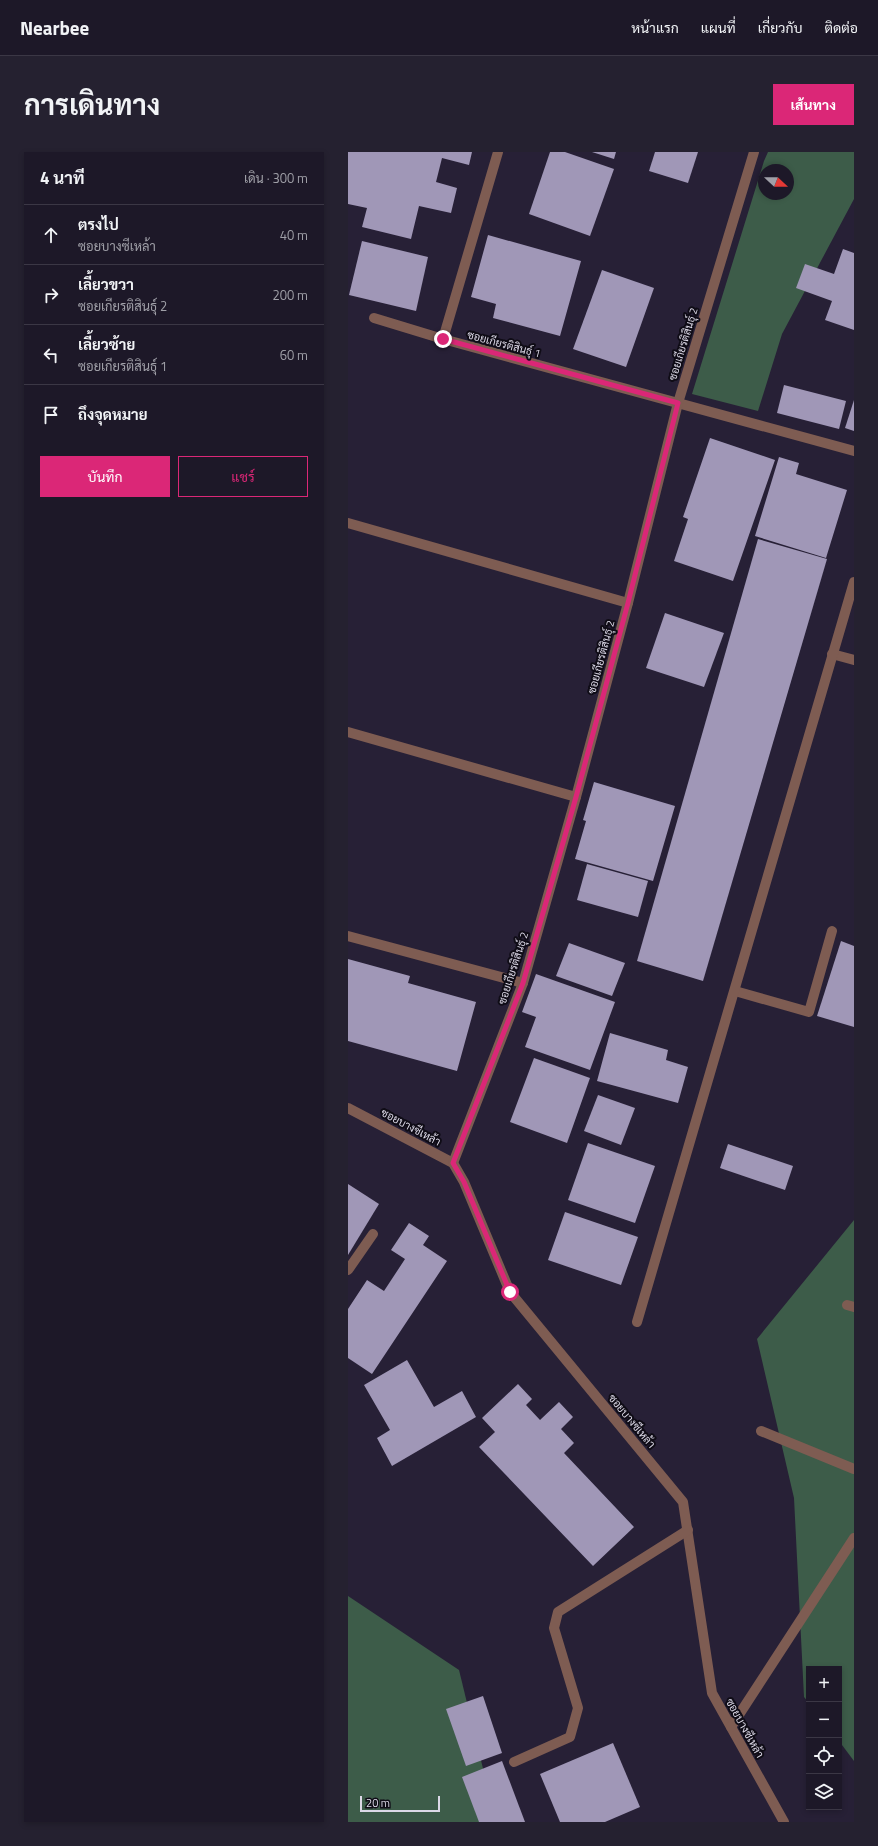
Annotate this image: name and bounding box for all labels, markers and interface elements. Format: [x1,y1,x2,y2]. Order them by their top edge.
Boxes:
text: Nearbee [20,13,89,42]
text: หน้าแรก [631,17,679,38]
text: แผนที่ [701,17,736,38]
text: เกี่ยวกับ [758,17,802,38]
text: ติดต่อ [824,17,858,38]
text: การเดินทาง [24,83,160,126]
button: เส้นทาง [773,84,854,125]
north arrow [758,164,794,200]
text: 4 นาที [40,165,85,191]
text: เดิน · 300 m [244,168,308,188]
text: ตรงไป [78,213,119,236]
icon: ahead [40,224,62,246]
text: 40 m [280,225,308,245]
text: ซอยบางซีเหล้า [78,236,156,256]
text: เลี้ยวขวา [78,273,134,296]
icon: right [40,284,62,306]
text: 200 m [272,285,308,305]
text: ซอยเกียรติสินธุ์ 2 [78,296,167,316]
street label: ซอยเกียรติสินธุ์ 2 [664,306,703,383]
street label: ซอยเกียรติสินธุ์ 1 [465,327,543,362]
route end [434,330,452,348]
text: เลี้ยวซ้าย [78,333,135,356]
icon: left [40,344,62,366]
text: 60 m [280,345,308,365]
text: ซอยเกียรติสินธุ์ 1 [78,356,167,376]
text: ถึงจุดหมาย [78,403,148,426]
icon: arrive [40,404,62,426]
button: บันทึก [40,456,170,497]
button: แชร์ [178,456,308,497]
street label: ซอยเกียรติสินธุ์ 2 [584,618,619,696]
street label: ซอยเกียรติสินธุ์ 2 [494,930,533,1007]
street label: ซอยบางซีเหล้า [378,1104,444,1150]
route start [501,1283,519,1301]
street label: ซอยบางซีเหล้า [605,1391,659,1451]
map controls [806,1666,842,1810]
button: + [806,1666,842,1702]
street label: ซอยบางซีเหล้า [722,1695,768,1761]
button: − [806,1702,842,1738]
button: locate [806,1738,842,1774]
button: layers [806,1774,842,1810]
scale bar [360,1794,440,1813]
text: 20 m [366,1795,390,1811]

